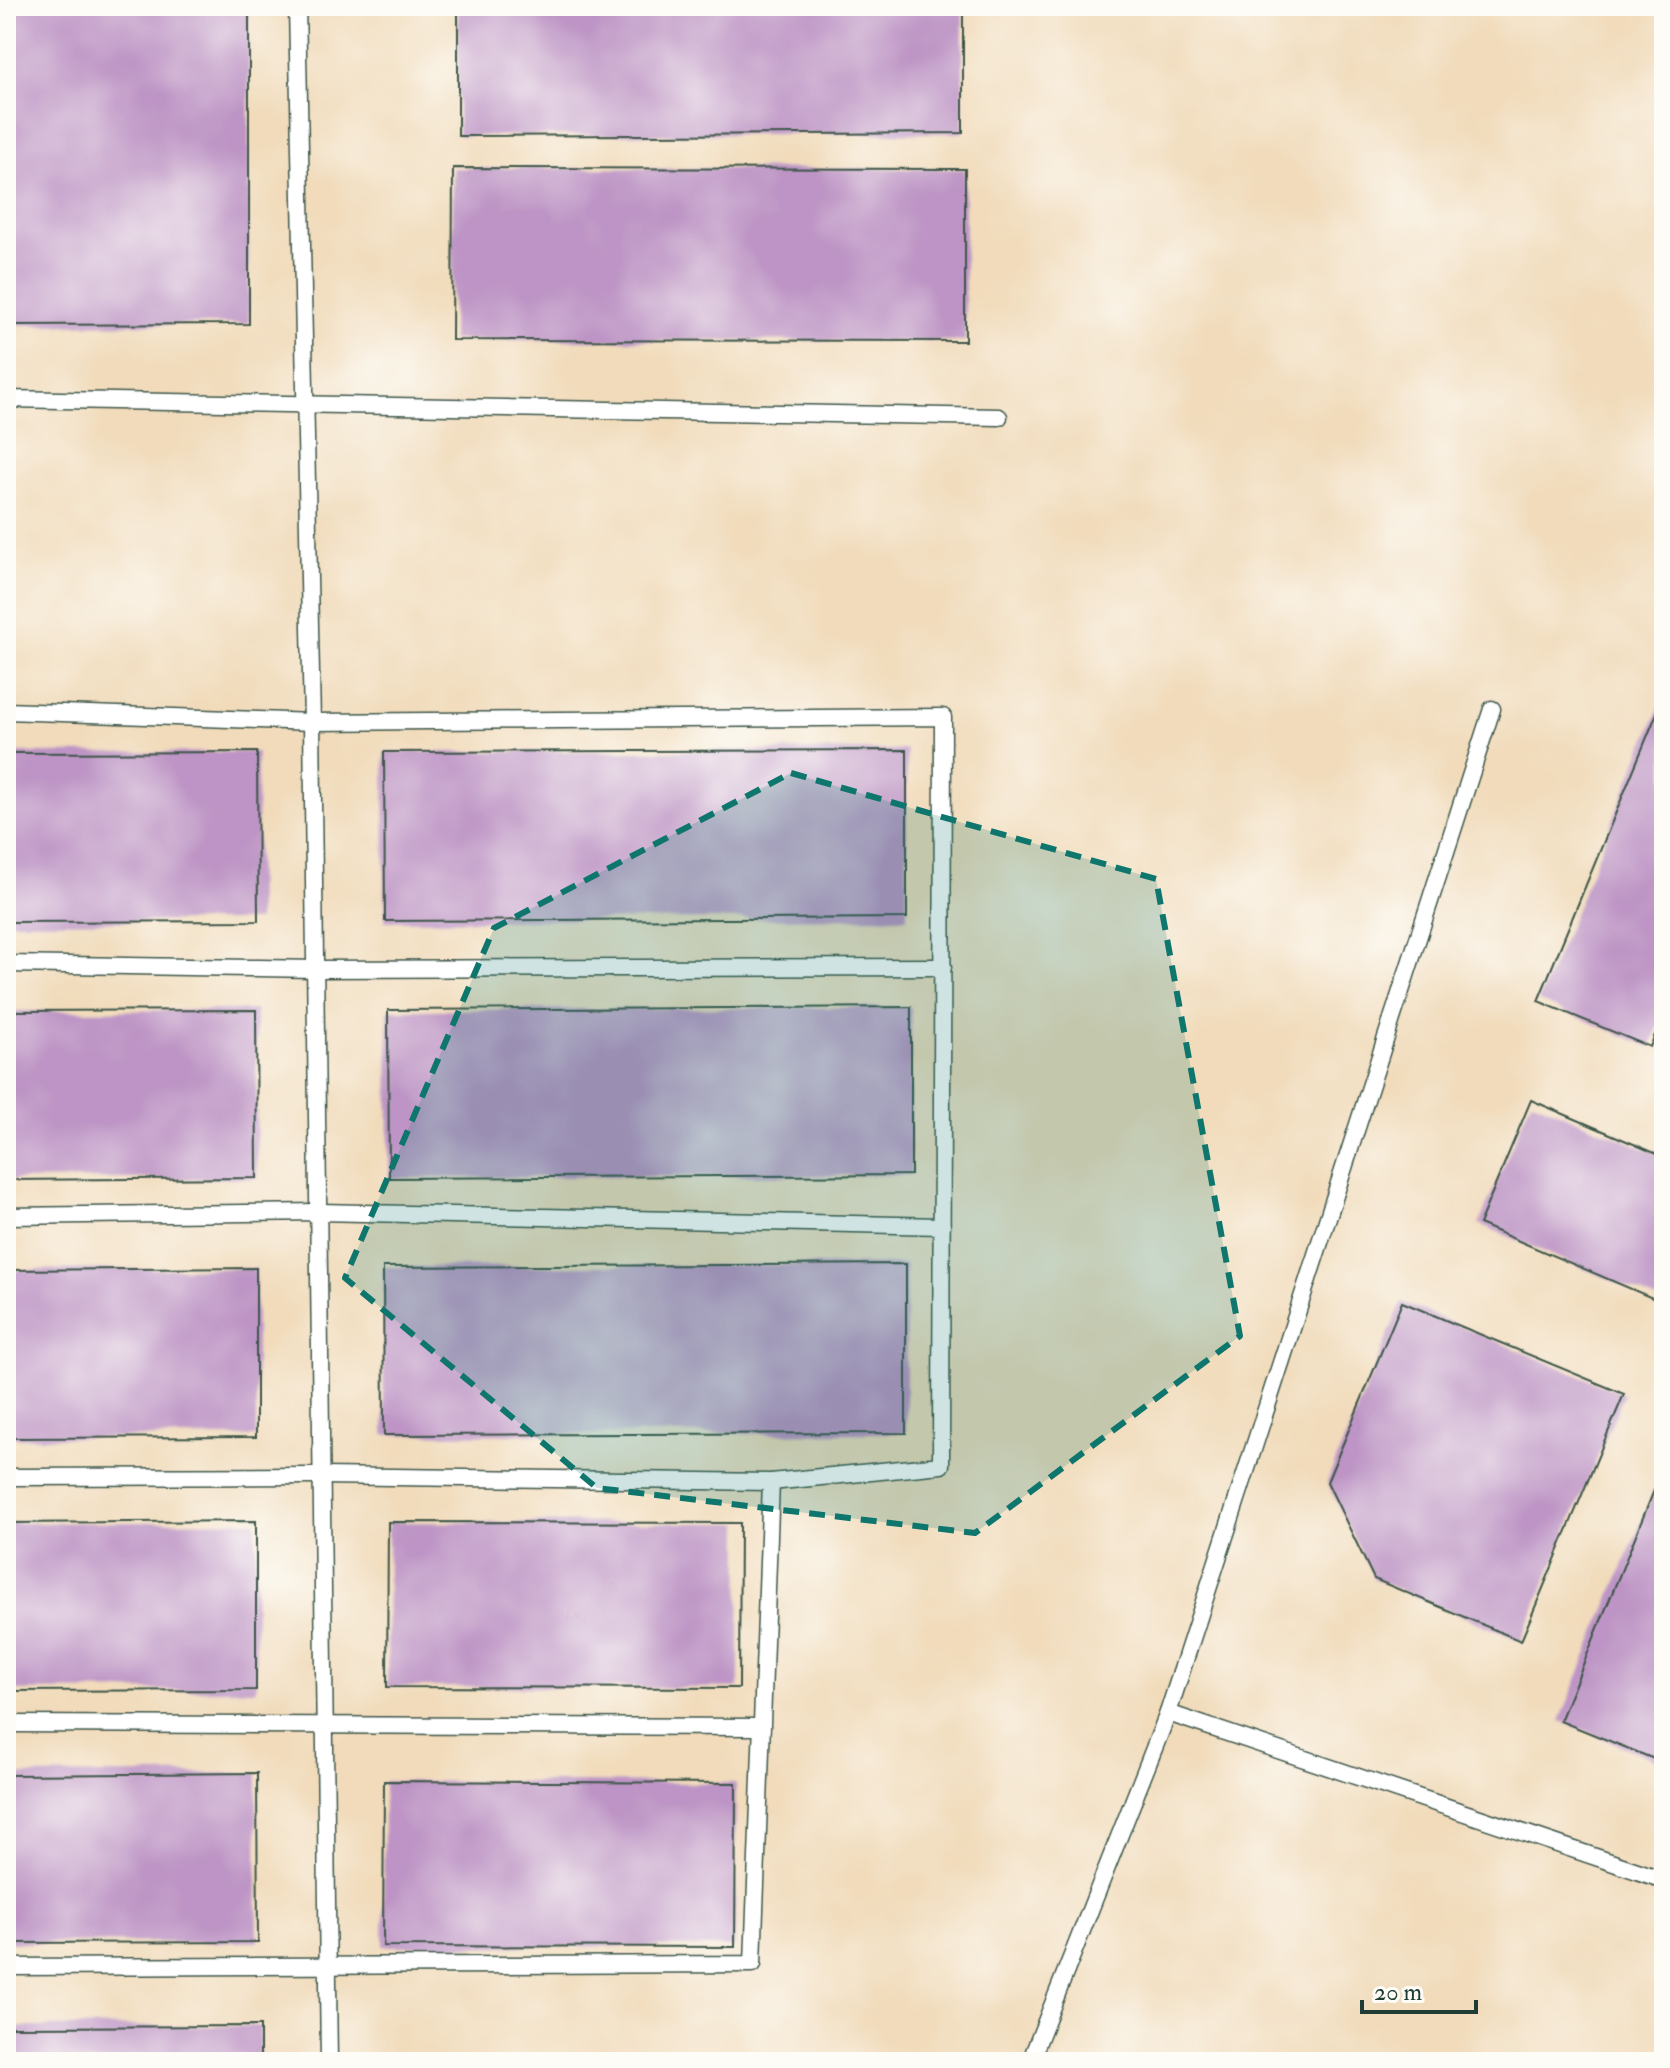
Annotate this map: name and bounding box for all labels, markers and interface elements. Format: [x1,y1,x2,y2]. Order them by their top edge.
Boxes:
scale bar [1362,1964,1476,2014]
text: 20 m [1374,1977,1423,2008]

